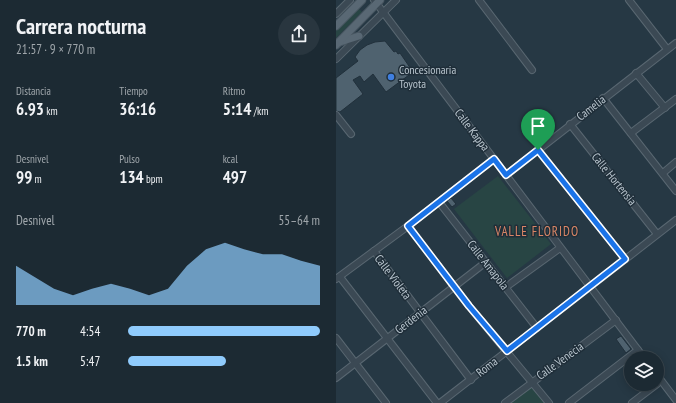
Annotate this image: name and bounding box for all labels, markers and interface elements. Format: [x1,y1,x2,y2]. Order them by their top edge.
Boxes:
text: Carrera nocturna [16,12,146,40]
button: share [278,13,320,55]
text: 21:57 · 9 × 770 m [16,41,95,58]
place label: Concesionaria Toyota [399,62,456,91]
marker: Concesionaria Toyota [386,72,396,82]
text: Distancia [16,84,51,98]
text: Tiempo [119,84,148,98]
text: Ritmo [223,84,245,98]
street label: Camelia [573,91,609,124]
text: 6.93 [16,98,44,120]
text: 36:16 [119,98,156,120]
text: 5:14 [223,98,251,120]
text: km [44,104,58,118]
text: /km [251,104,268,118]
street label: Calle Kappa [452,106,493,154]
pin [521,109,555,150]
icon: arrive [527,115,549,137]
street label: Calle Hortensia [589,149,640,208]
text: Desnivel [16,152,49,166]
text: Pulso [119,152,140,166]
text: kcal [223,152,238,166]
text: 99 [16,166,32,188]
text: 134 [119,166,144,188]
text: 497 [223,166,247,188]
text: m [32,172,42,186]
text: bpm [144,172,163,186]
text: Desnivel [16,212,55,229]
text: 55–64 m [278,212,320,229]
district label: VALLE FLORIDO [494,223,579,240]
street label: Calle Amapola [464,237,513,293]
street label: Calle Violeta [372,251,415,302]
street label: Gerdenia [392,302,430,337]
text: 770 m [16,323,46,340]
text: 4:54 [80,323,100,340]
street label: Calle Venecia [533,338,586,383]
map controls [624,351,664,391]
button: layers [624,351,664,391]
text: 1.5 km [16,353,48,370]
text: 5:47 [80,353,100,370]
street label: Roma [473,353,501,380]

